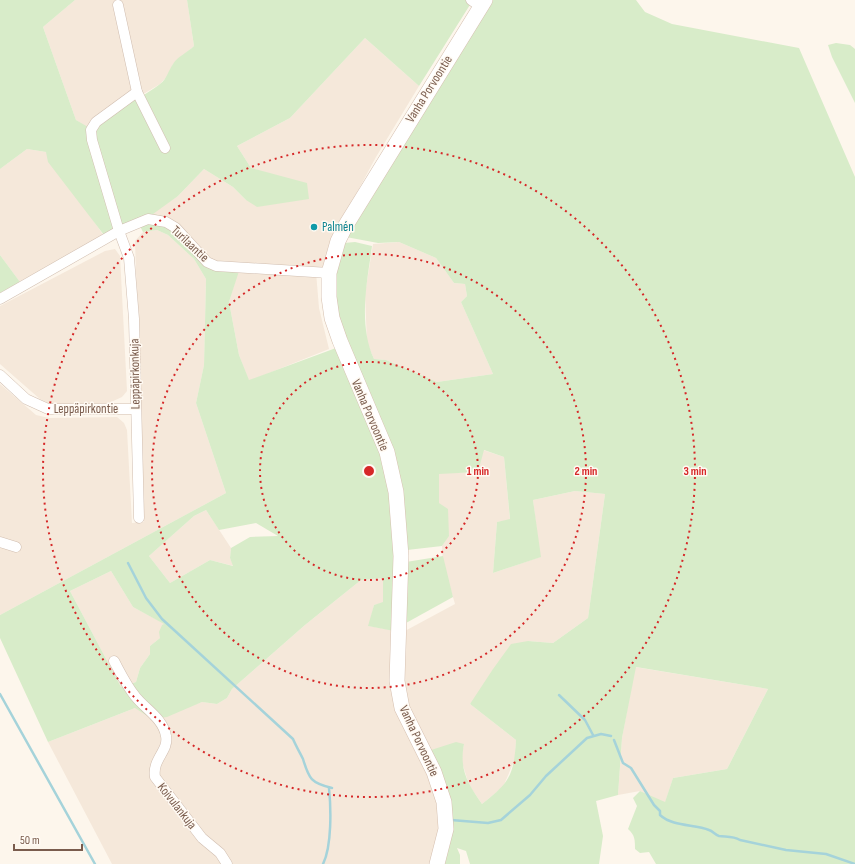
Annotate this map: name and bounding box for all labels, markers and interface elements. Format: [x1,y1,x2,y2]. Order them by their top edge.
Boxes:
street label: Vanha Porvoontie [402,52,456,126]
place label: Palmén [322,219,354,235]
marker: Palmén [309,222,319,232]
street label: Turilaantie [168,223,212,265]
street label: Leppäpirkonkuja [126,339,144,409]
street label: Vanha Porvoontie [348,377,392,453]
street label: Leppäpirkontie [54,401,118,417]
centre of rings [362,464,376,478]
text: 1 min [467,464,489,479]
text: 2 min [575,464,597,479]
text: 3 min [684,464,706,479]
street label: Vanha Porvoontie [396,703,442,779]
street label: Koivulankuja [154,780,200,832]
scale bar [14,826,82,852]
text: 50 m [20,833,40,848]

